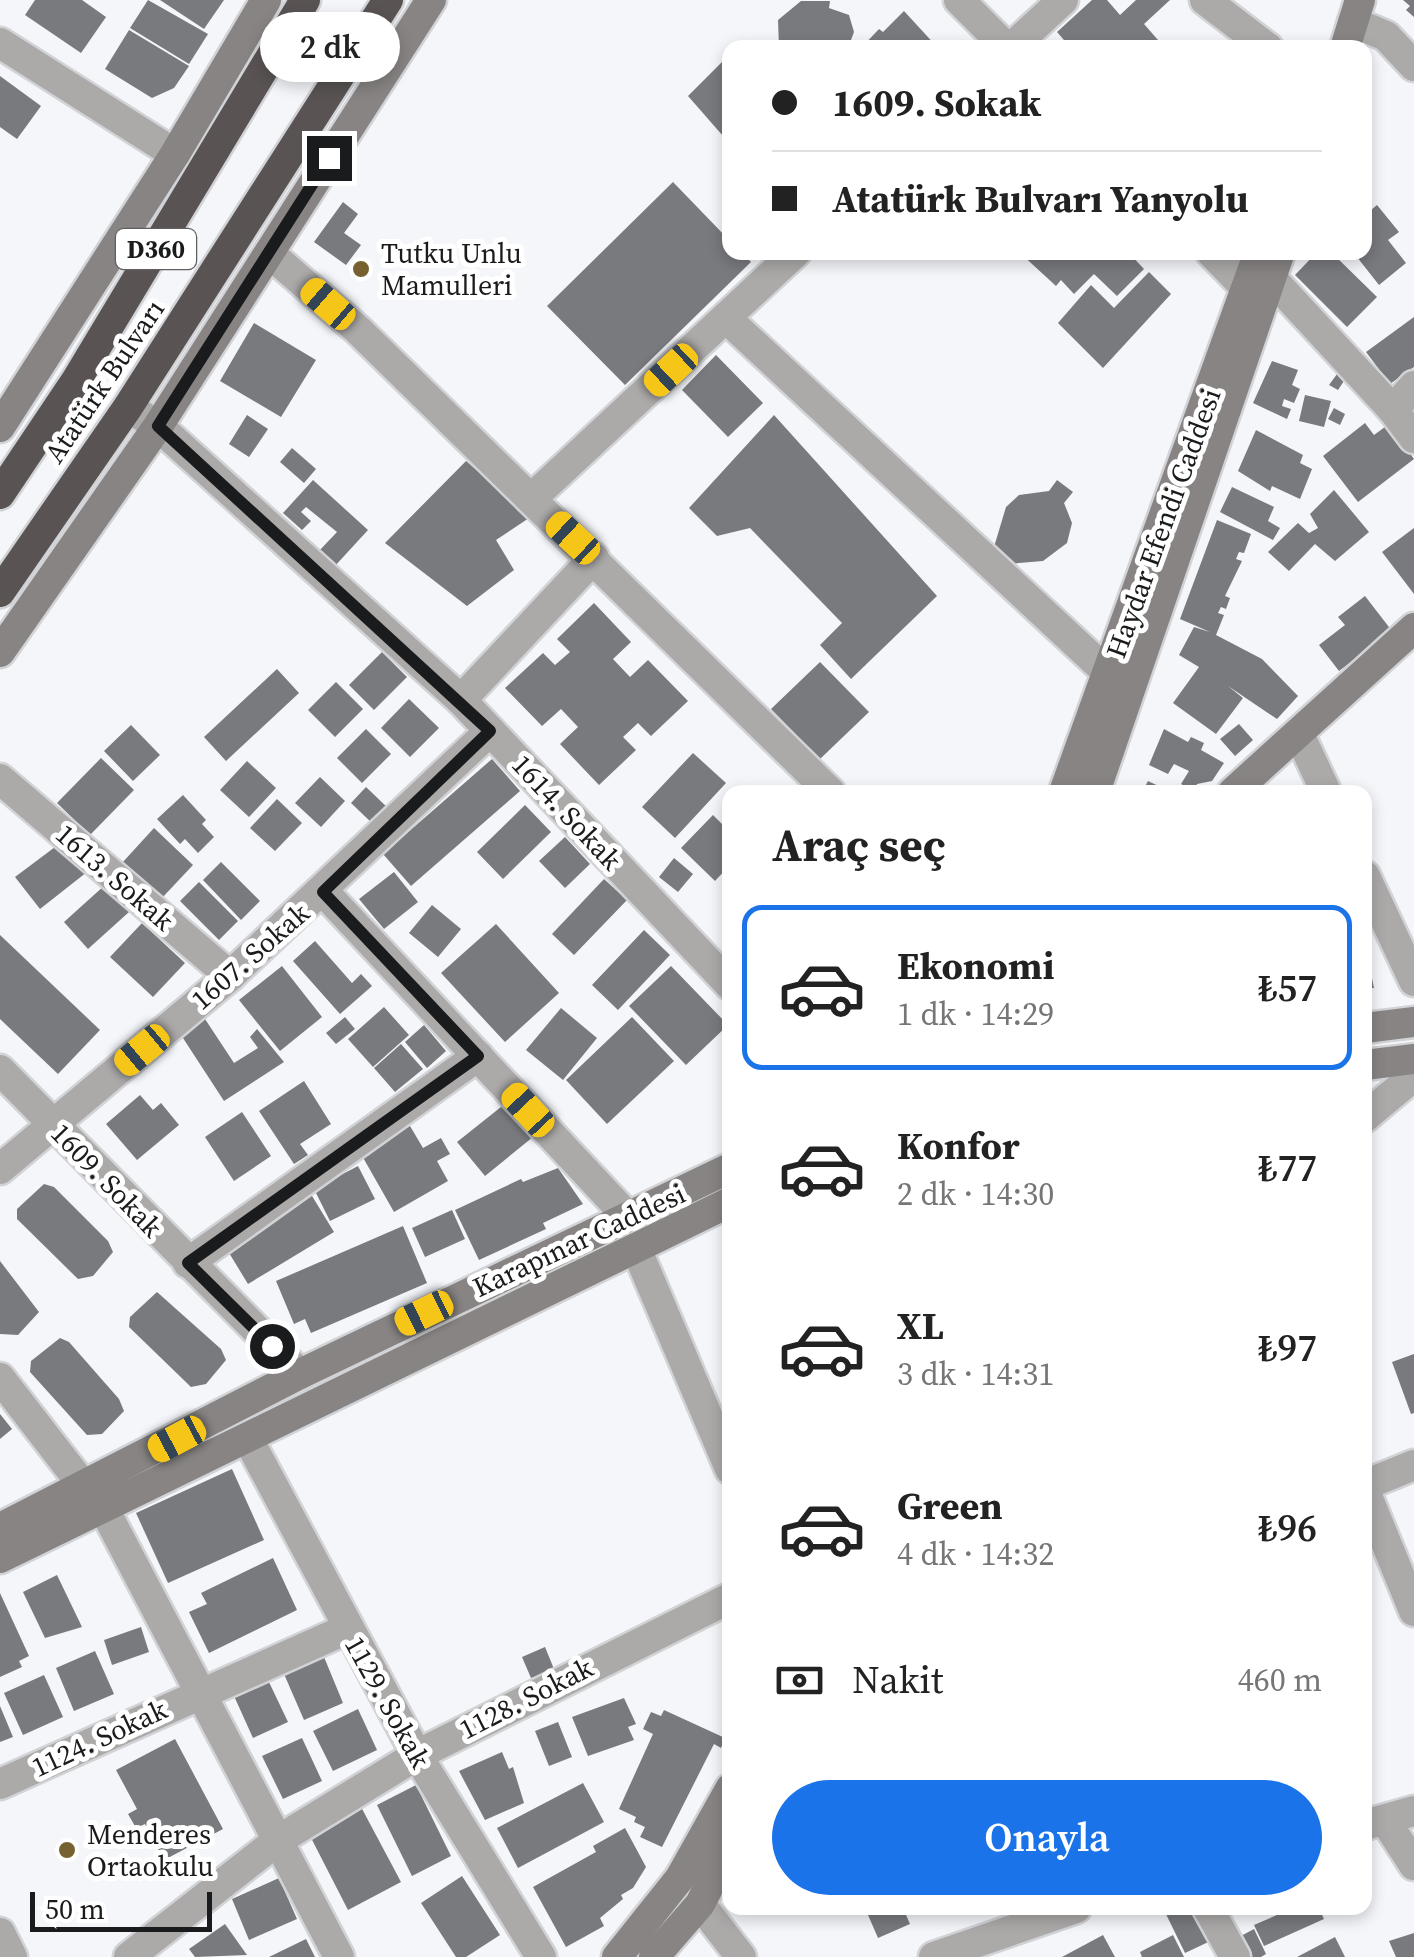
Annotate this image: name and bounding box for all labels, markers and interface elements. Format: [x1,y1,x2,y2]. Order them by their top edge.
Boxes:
callout: 2 dk [259,13,399,83]
text: 2 dk [300,25,360,69]
text: 1609. Sokak [832,77,1041,129]
route end [307,136,352,181]
text: Atatürk Bulvarı Yanyolu [832,173,1249,225]
road number: D360 [116,229,196,269]
place label: Tutku Unlu Mamulleri [381,234,522,304]
marker: Tutku Unlu Mamulleri [350,258,372,280]
car [296,273,360,335]
street label: Atatürk Bulvarı [35,292,173,470]
car [639,339,703,401]
street label: Haydar Efendi Caddesi [1097,383,1229,663]
car [541,507,605,569]
street label: 1614. Sokak [504,746,631,879]
text: Araç seç [772,814,946,876]
street label: 1613. Sokak [48,815,183,939]
street label: 1607. Sokak [183,894,318,1018]
text: Ekonomi [897,940,1054,992]
icon: car [777,943,867,1033]
text: ₺57 [1258,962,1317,1014]
text: 1 dk · 14:29 [897,992,1054,1036]
car [109,1019,175,1081]
car [497,1078,559,1142]
street label: 1609. Sokak [43,1115,172,1246]
text: Konfor [897,1120,1020,1172]
icon: car [777,1123,867,1213]
text: ₺77 [1258,1142,1317,1194]
text: 2 dk · 14:30 [897,1172,1054,1216]
street label: Karapınar Caddesi [467,1174,691,1306]
car [390,1286,458,1340]
text: XL [897,1300,944,1352]
icon: car [777,1303,867,1393]
text: ₺97 [1258,1322,1317,1374]
route start [250,1324,295,1369]
text: 3 dk · 14:31 [897,1352,1054,1396]
car [143,1412,211,1466]
text: Green [897,1480,1003,1532]
icon: car [777,1483,867,1573]
text: ₺96 [1258,1502,1317,1554]
text: 4 dk · 14:32 [897,1532,1054,1576]
street label: 1129. Sokak [336,1629,440,1775]
street label: 1128. Sokak [453,1648,600,1748]
icon: cash [772,1653,827,1708]
text: Nakit [852,1654,943,1706]
text: 460 m [1238,1658,1322,1702]
street label: 1124. Sokak [25,1690,173,1786]
button: Onayla [772,1780,1322,1895]
place label: Menderes Ortaokulu [87,1815,214,1885]
marker: Menderes Ortaokulu [56,1839,78,1861]
scale bar [30,1887,212,1932]
text: 50 m [45,1890,105,1928]

